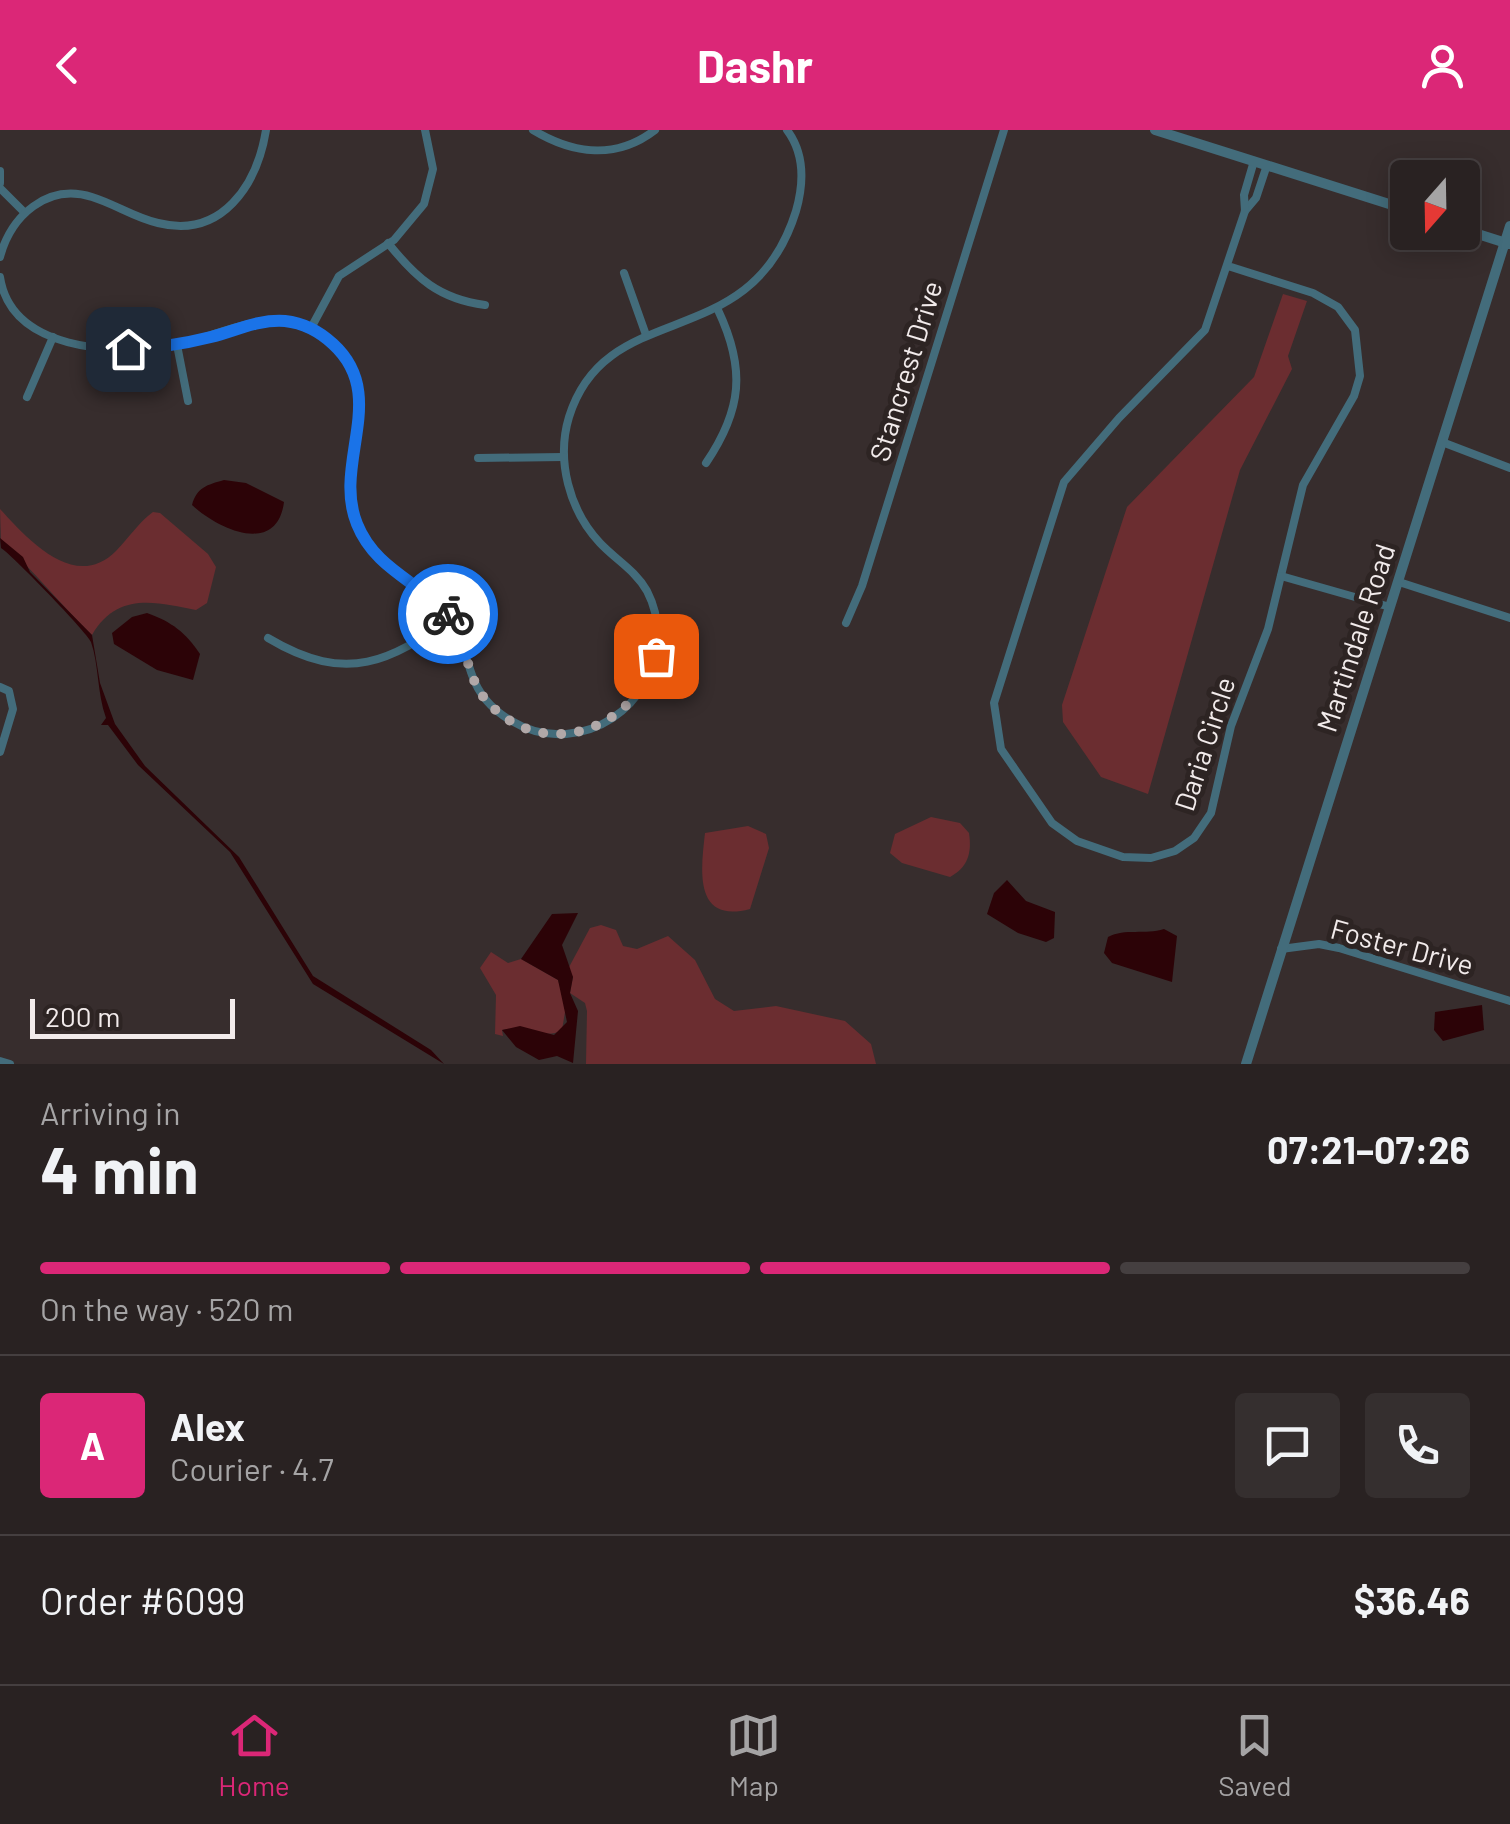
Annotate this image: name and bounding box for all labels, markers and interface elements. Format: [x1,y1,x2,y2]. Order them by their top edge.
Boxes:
icon: back [40,38,95,93]
text: Dashr [697,38,813,92]
icon: person [1415,38,1470,93]
north arrow [1390,160,1480,250]
map controls [1390,160,1480,250]
street label: Stancrest Drive [862,276,949,465]
pin [86,307,171,392]
icon: home [101,322,156,377]
street label: Martindale Road [1309,539,1401,736]
courier [398,564,498,664]
icon: bike [421,587,476,642]
pin [614,614,699,699]
icon: bag [629,629,684,684]
street label: Daria Circle [1166,672,1242,815]
street label: Foster Drive [1327,911,1477,981]
scale bar [30,994,235,1038]
text: 200 m [45,999,120,1033]
text: Arriving in [40,1093,180,1131]
text: 07:21–07:26 [1267,1126,1470,1172]
text: 4 min [40,1129,199,1207]
text: On the way · 520 m [40,1289,293,1327]
button: chat [1235,1393,1340,1498]
button: phone [1365,1393,1470,1498]
text: Alex [170,1403,245,1449]
text: A [80,1422,105,1468]
text: Courier · 4.7 [170,1449,334,1487]
text: Order #6099 [40,1577,245,1623]
text: $36.46 [1354,1577,1470,1623]
tab: Home [218,1708,290,1802]
tab: Map [726,1708,781,1802]
tab: Saved [1218,1708,1292,1802]

